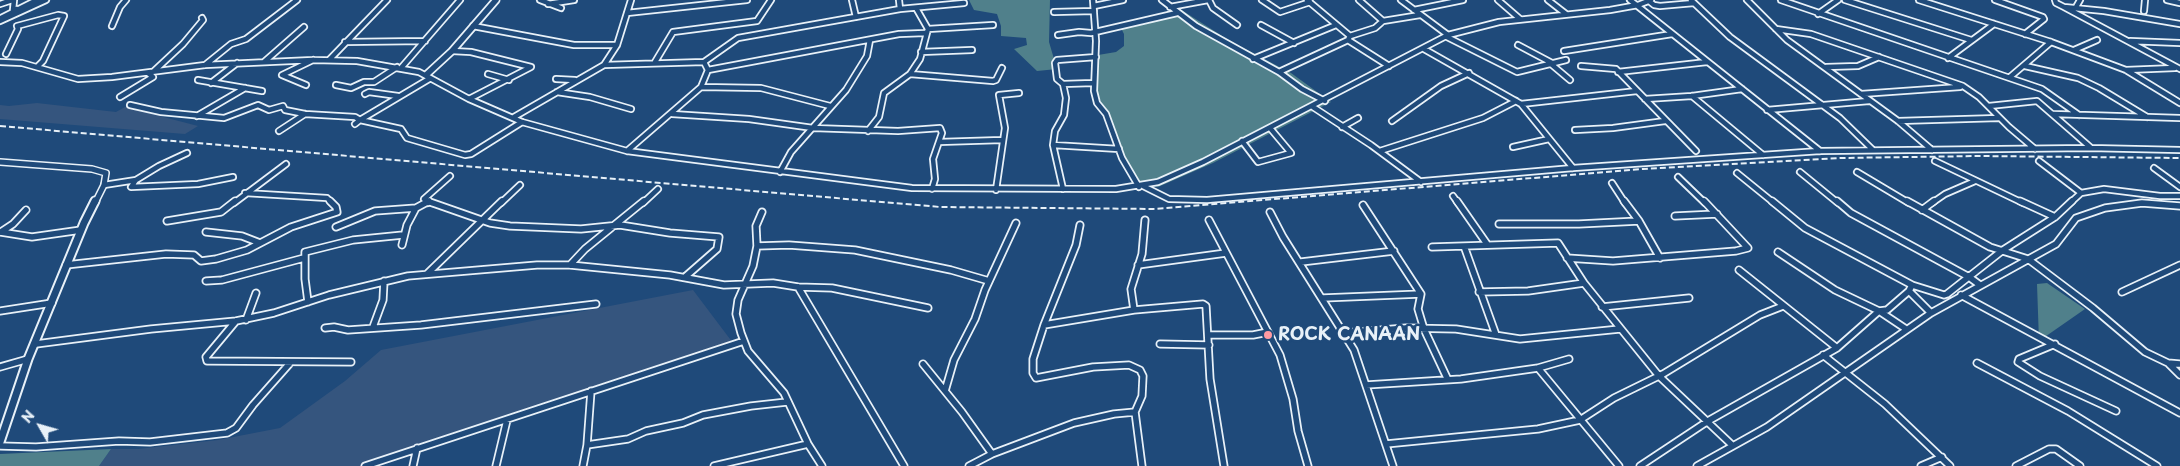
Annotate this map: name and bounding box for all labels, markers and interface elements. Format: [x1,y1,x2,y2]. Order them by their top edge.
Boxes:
place label: ROCK CANAAN [1278,324,1420,346]
marker: ROCK CANAAN [1262,329,1274,341]
north arrow [15,401,65,451]
text: N [16,406,39,427]

